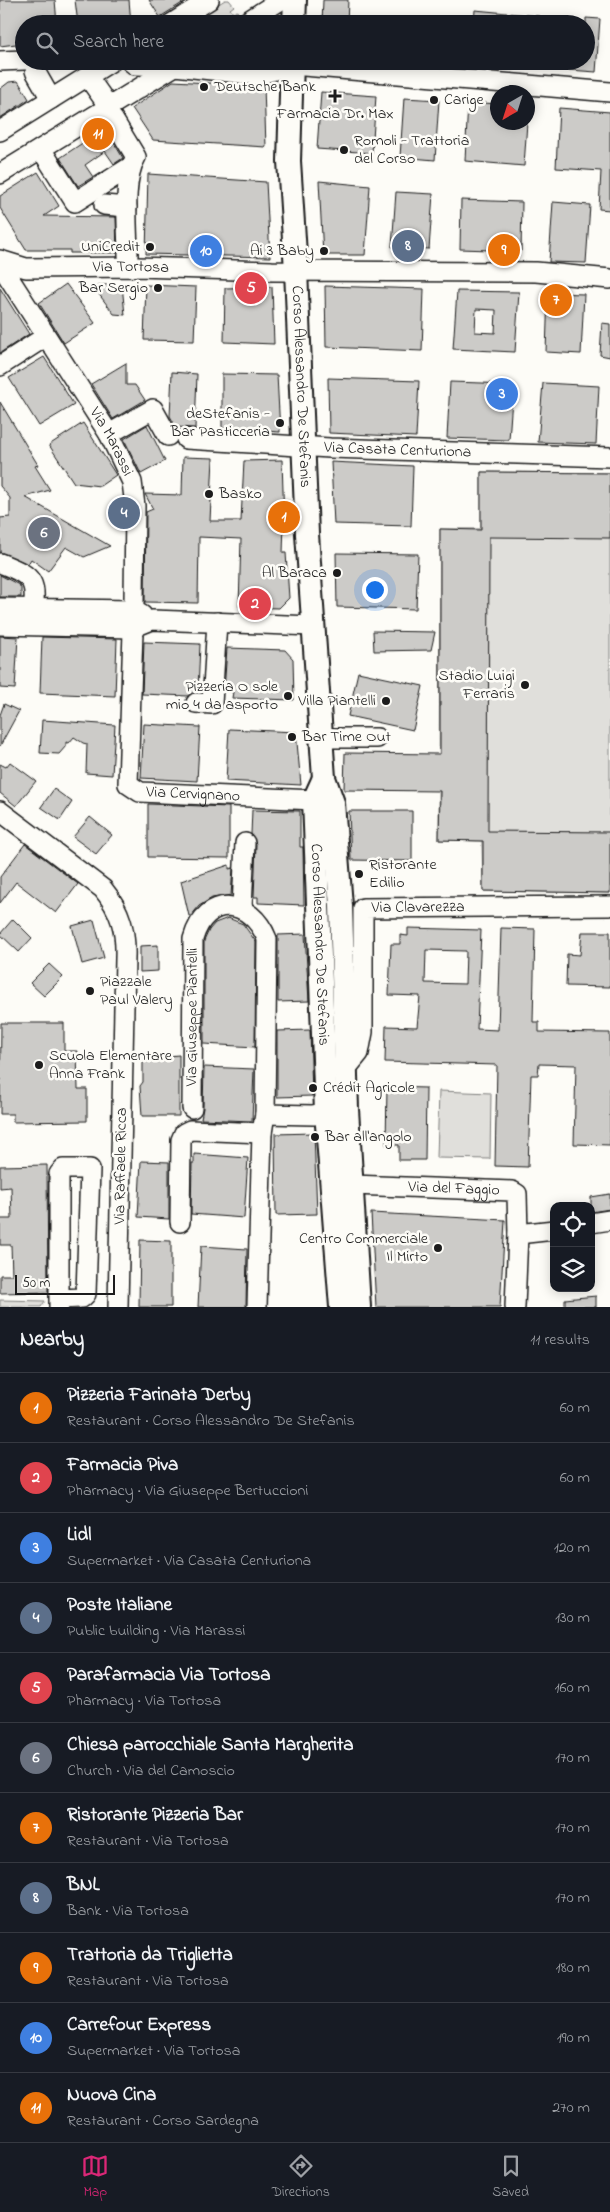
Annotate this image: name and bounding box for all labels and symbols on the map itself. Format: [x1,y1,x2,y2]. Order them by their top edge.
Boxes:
place label: Deutsche Bank [213,75,317,99]
marker: Deutsche Bank [198,81,210,93]
north arrow [490,85,535,130]
place label: Carige [444,88,484,112]
marker: Farmacia Dr. Max [329,90,341,102]
marker: Carige [428,94,440,106]
place label: Farmacia Dr. Max [275,102,394,126]
pin: 11 [82,115,114,153]
place label: Romoli - Trattoria del Corso [354,129,469,171]
marker: Romoli - Trattoria del Corso [338,144,350,156]
pin: 8 [392,227,424,265]
pin: 9 [488,231,520,269]
pin: 10 [190,232,222,270]
place label: UniCredit [81,235,141,259]
place label: Ai 3 Baby [250,239,314,263]
marker: UniCredit [144,241,156,253]
marker: Ai 3 Baby [318,245,330,257]
street label: Via Tortosa [92,255,169,280]
pin: 5 [235,269,267,307]
place label: Bar Sergio [78,276,148,300]
pin: 7 [540,281,572,319]
marker: Bar Sergio [152,282,164,294]
street label: Corso Alessandro De Stefanis [285,285,317,488]
pin: 3 [486,375,518,413]
street label: Via Marassi [82,402,140,480]
place label: deStefanis - Bar Pasticceria [169,402,270,444]
marker: deStefanis - Bar Pasticceria [274,417,286,429]
street label: Via Casata Centuriona [322,436,472,465]
place label: Basko [218,482,262,506]
marker: Basko [203,488,215,500]
pin: 4 [108,494,140,532]
pin: 1 [268,498,300,536]
pin: 6 [28,514,60,552]
place label: Al Baraca [262,561,327,585]
marker: Al Baraca [331,567,343,579]
your location [362,577,388,603]
pin: 2 [239,585,271,623]
place label: Stadio Luigi Ferraris [439,664,515,706]
place label: Pizzeria O sole mio 4 da asporto [166,675,279,717]
marker: Stadio Luigi Ferraris [519,679,531,691]
place label: Villa Piantelli [297,689,376,713]
marker: Pizzeria O sole mio 4 da asporto [282,690,294,702]
marker: Villa Piantelli [380,695,392,707]
place label: Bar Time Out [301,725,392,749]
marker: Bar Time Out [286,731,298,743]
street label: Via Cervignano [145,780,240,809]
street label: Corso Alessandro De Stefanis [304,843,335,1046]
place label: Ristorante Edilio [369,853,437,895]
marker: Ristorante Edilio [353,868,365,880]
street label: Via Clavarezza [370,895,465,920]
street label: Via Giuseppe Piantelli [180,948,205,1087]
place label: Piazzale Paul Valery [100,970,173,1012]
marker: Piazzale Paul Valery [84,985,96,997]
place label: Scuola Elementare Anna Frank [49,1044,173,1086]
marker: Scuola Elementare Anna Frank [33,1059,45,1071]
place label: Crédit Agricole [323,1076,416,1100]
marker: Crédit Agricole [307,1082,319,1094]
street label: Via Raffaele Ricca [108,1107,134,1226]
place label: Bar all'angolo [324,1125,412,1149]
marker: Bar all'angolo [309,1131,321,1143]
street label: Via del Faggio [407,1175,500,1203]
place label: Centro Commerciale Il Mirto [299,1227,429,1269]
marker: Centro Commerciale Il Mirto [432,1242,444,1254]
scale bar [15,1272,115,1295]

